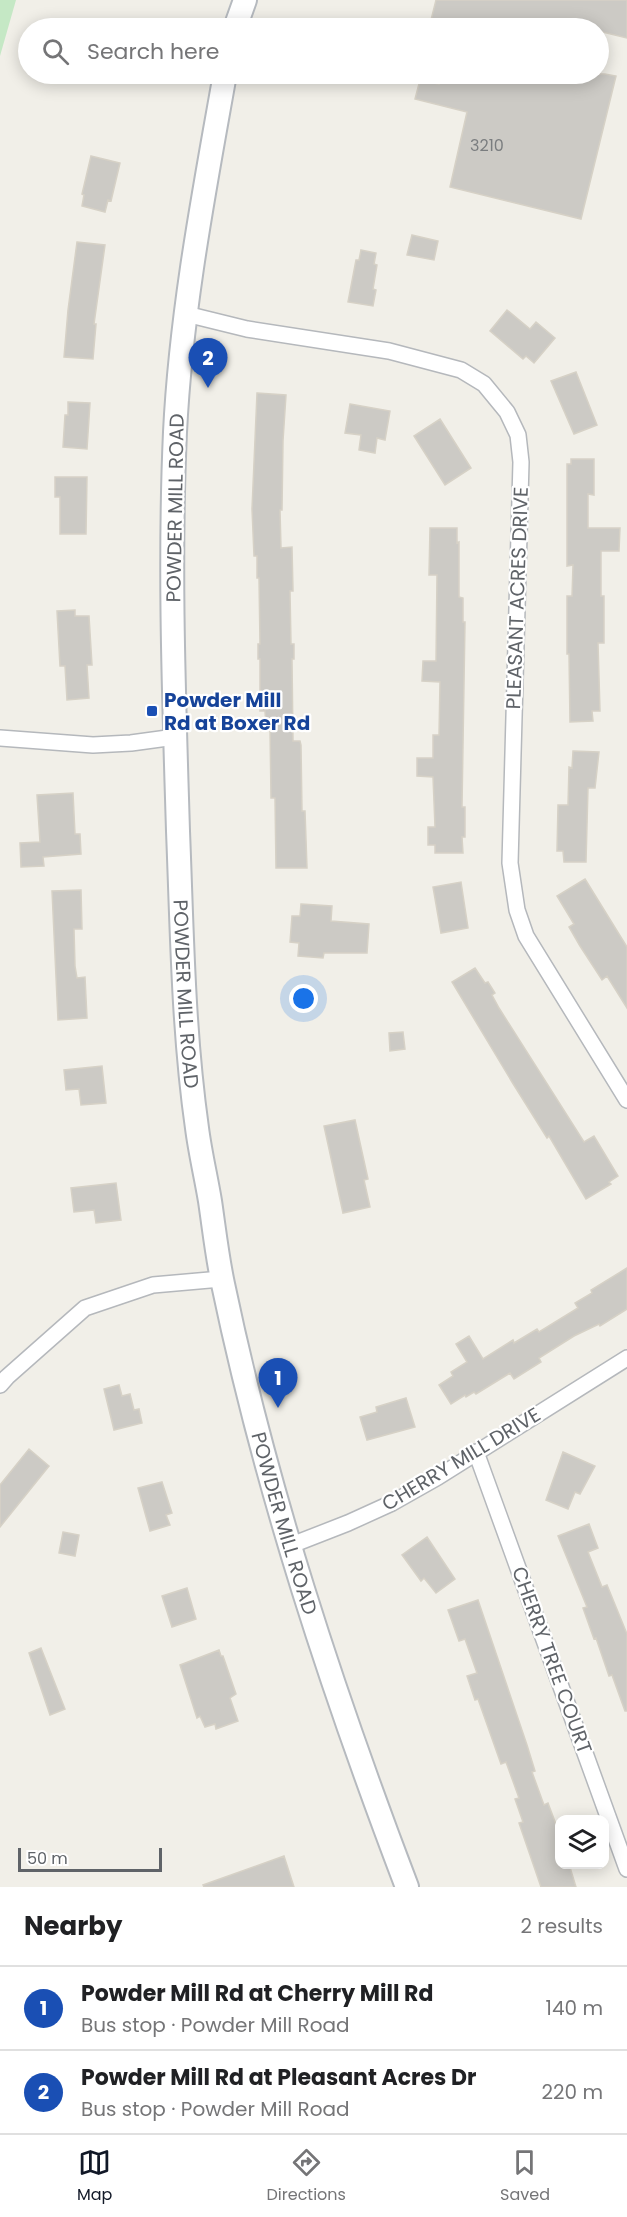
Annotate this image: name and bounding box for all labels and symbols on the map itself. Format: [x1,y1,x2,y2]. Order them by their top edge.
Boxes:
house number: 3210 [470,134,504,157]
pin: 2 [188,338,228,388]
street label: POWDER MILL ROAD [159,413,191,603]
street label: PLEASANT ACRES DRIVE [499,486,535,710]
place label: Powder Mill Rd at Boxer Rd [164,686,310,737]
marker: Powder Mill Rd at Boxer Rd [145,704,159,718]
street label: POWDER MILL ROAD [166,899,206,1090]
your location [289,984,318,1013]
pin: 1 [258,1358,298,1408]
street label: CHERRY MILL DRIVE [376,1400,546,1518]
street label: POWDER MILL ROAD [245,1429,324,1618]
street label: CHERRY TREE COURT [505,1562,599,1758]
scale bar [18,1845,162,1872]

